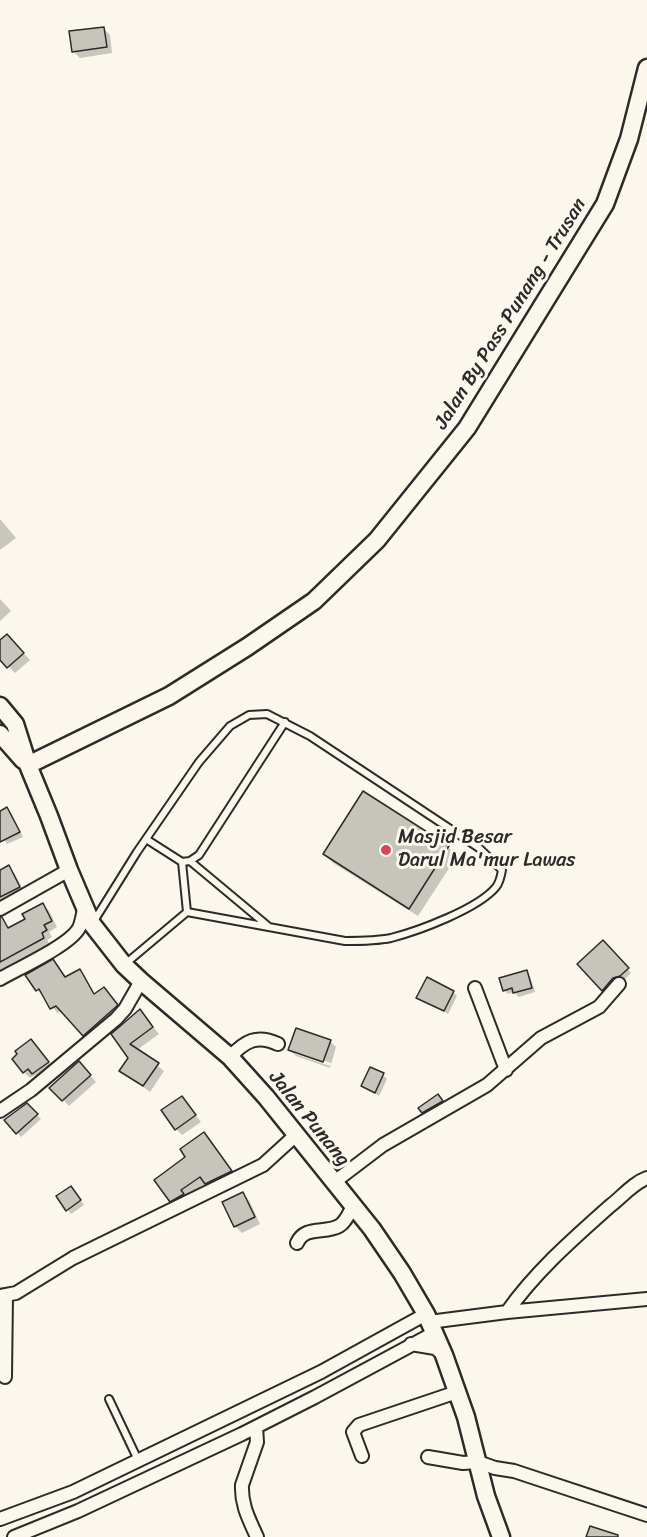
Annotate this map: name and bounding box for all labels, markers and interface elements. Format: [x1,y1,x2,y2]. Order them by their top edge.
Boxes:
street label: Jalan By Pass Punang - Trusan [430,194,592,434]
place label: Masjid Besar Darul Ma'mur Lawas [398,826,575,873]
marker: Masjid Besar Darul Ma'mur Lawas [379,843,393,857]
street label: Jalan Punang [263,1066,355,1172]

